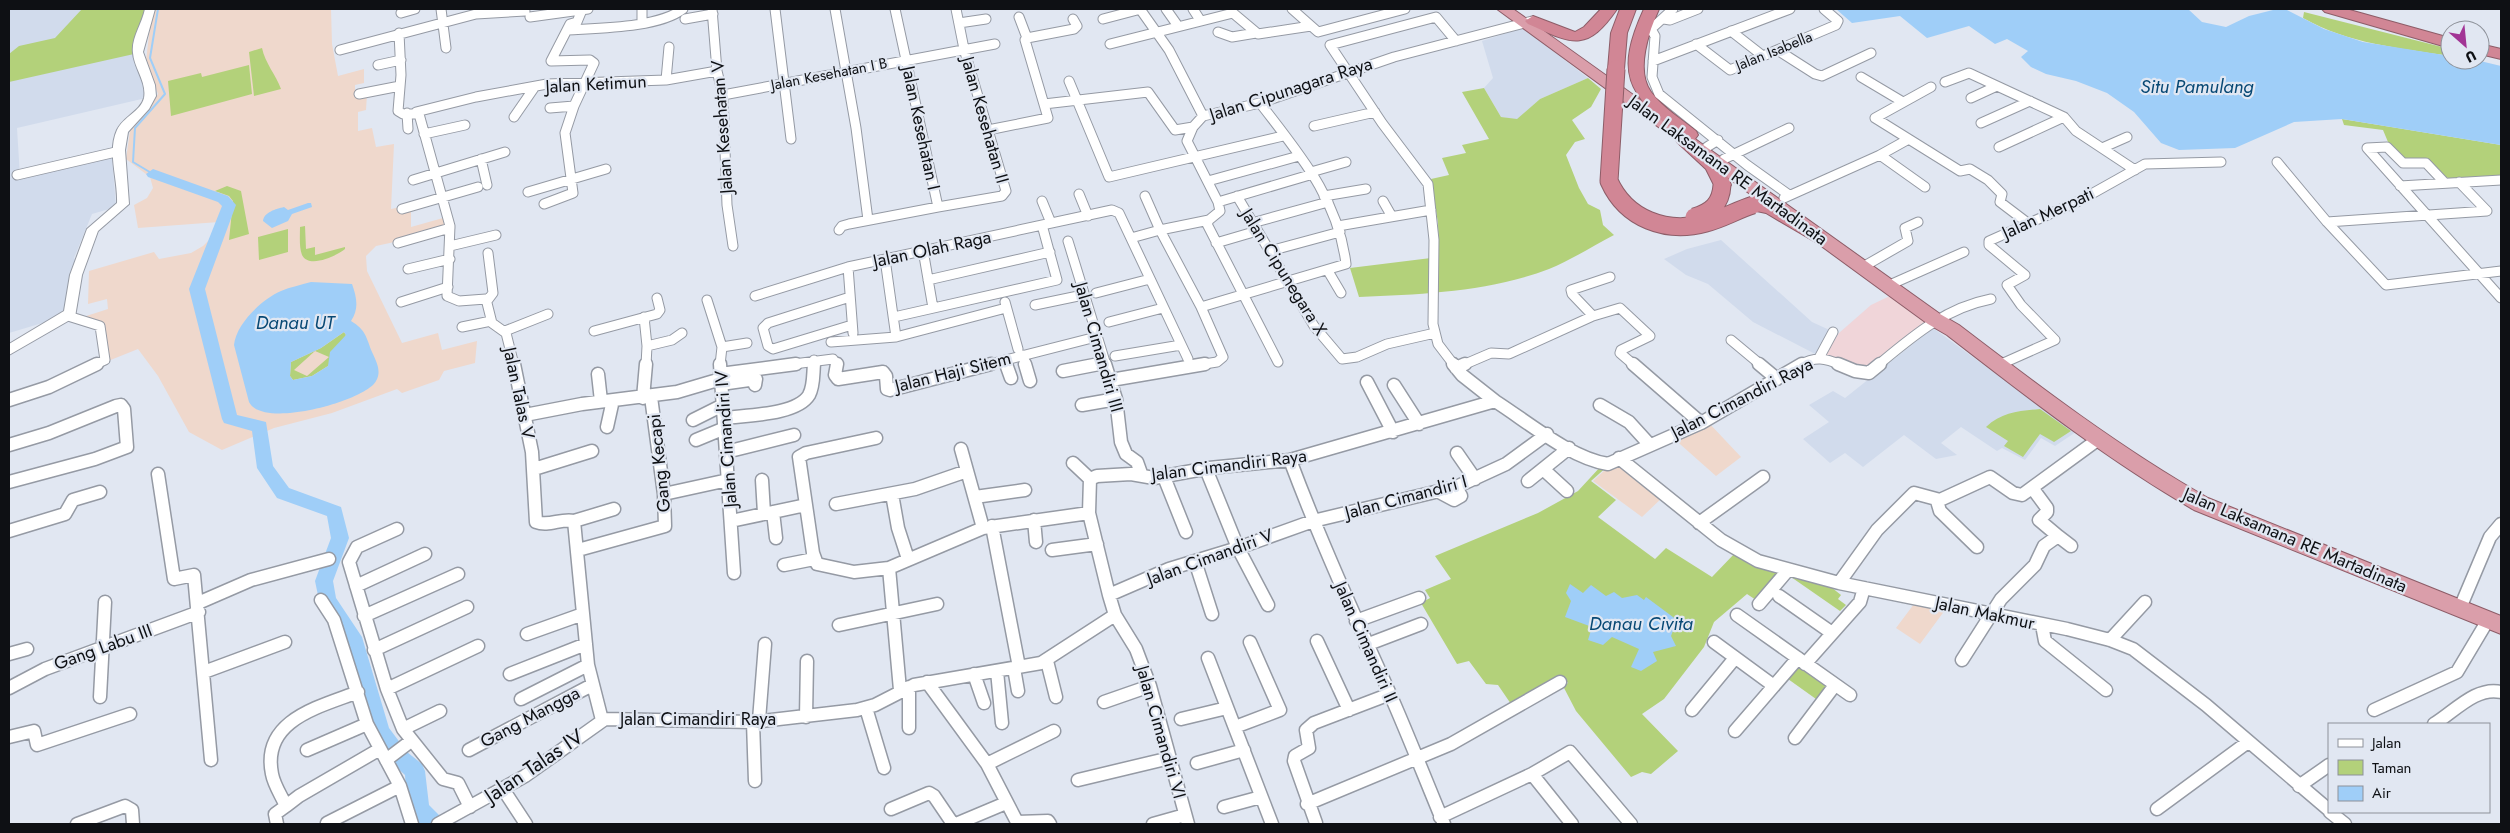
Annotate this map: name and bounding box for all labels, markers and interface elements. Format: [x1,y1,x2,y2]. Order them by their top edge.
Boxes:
north arrow [2440,20,2490,70]
street label: Jalan Isabella [1730,26,1816,77]
text: U [2462,45,2480,68]
street label: Jalan Cipunagara Raya [1204,50,1376,128]
street label: Jalan Kesehatan I B [767,52,889,96]
street label: Jalan Kesehatan II [954,52,1016,186]
street label: Jalan Kesehatan V [704,59,740,197]
street label: Jalan Kesehatan I [895,62,947,193]
street label: Jalan Ketimun [543,68,647,100]
water label: Situ Pamulang [2140,73,2254,100]
street label: Jalan Laksamana RE Martadinata [1621,87,1833,251]
street label: Jalan Merpati [1996,180,2098,246]
street label: Jalan Cipunegara X [1233,202,1334,340]
street label: Jalan Olah Raga [869,224,993,275]
street label: Jalan Cimandiri III [1067,277,1130,415]
water label: Danau UT [256,309,337,336]
street label: Jalan Talas V [496,343,541,441]
street label: Jalan Haji Sitem [890,345,1014,399]
street label: Jalan Cimandiri Raya [1665,351,1817,446]
street label: Jalan Cimandiri IV [708,370,744,510]
street label: Gang Kecapi [641,412,677,514]
street label: Jalan Cimandiri Raya [1148,443,1308,488]
street label: Jalan Cimandiri I [1340,468,1470,526]
street label: Jalan Laksamana RE Martadinata [2177,480,2411,599]
street label: Jalan Cimandiri V [1141,522,1277,593]
street label: Jalan Cimandiri II [1327,576,1404,707]
street label: Jalan Makmur [1931,589,2038,636]
water label: Danau Civita [1589,610,1693,637]
street label: Gang Labu III [50,617,156,677]
street label: Jalan Cimandiri VI [1129,661,1192,802]
street label: Gang Mangga [476,680,584,754]
street label: Jalan Cimandiri Raya [618,706,776,732]
street label: Jalan Talas IV [476,722,590,812]
legend [2328,723,2490,813]
text: Jalan [2370,732,2401,754]
text: Taman [2372,757,2411,779]
text: Air [2372,782,2392,804]

